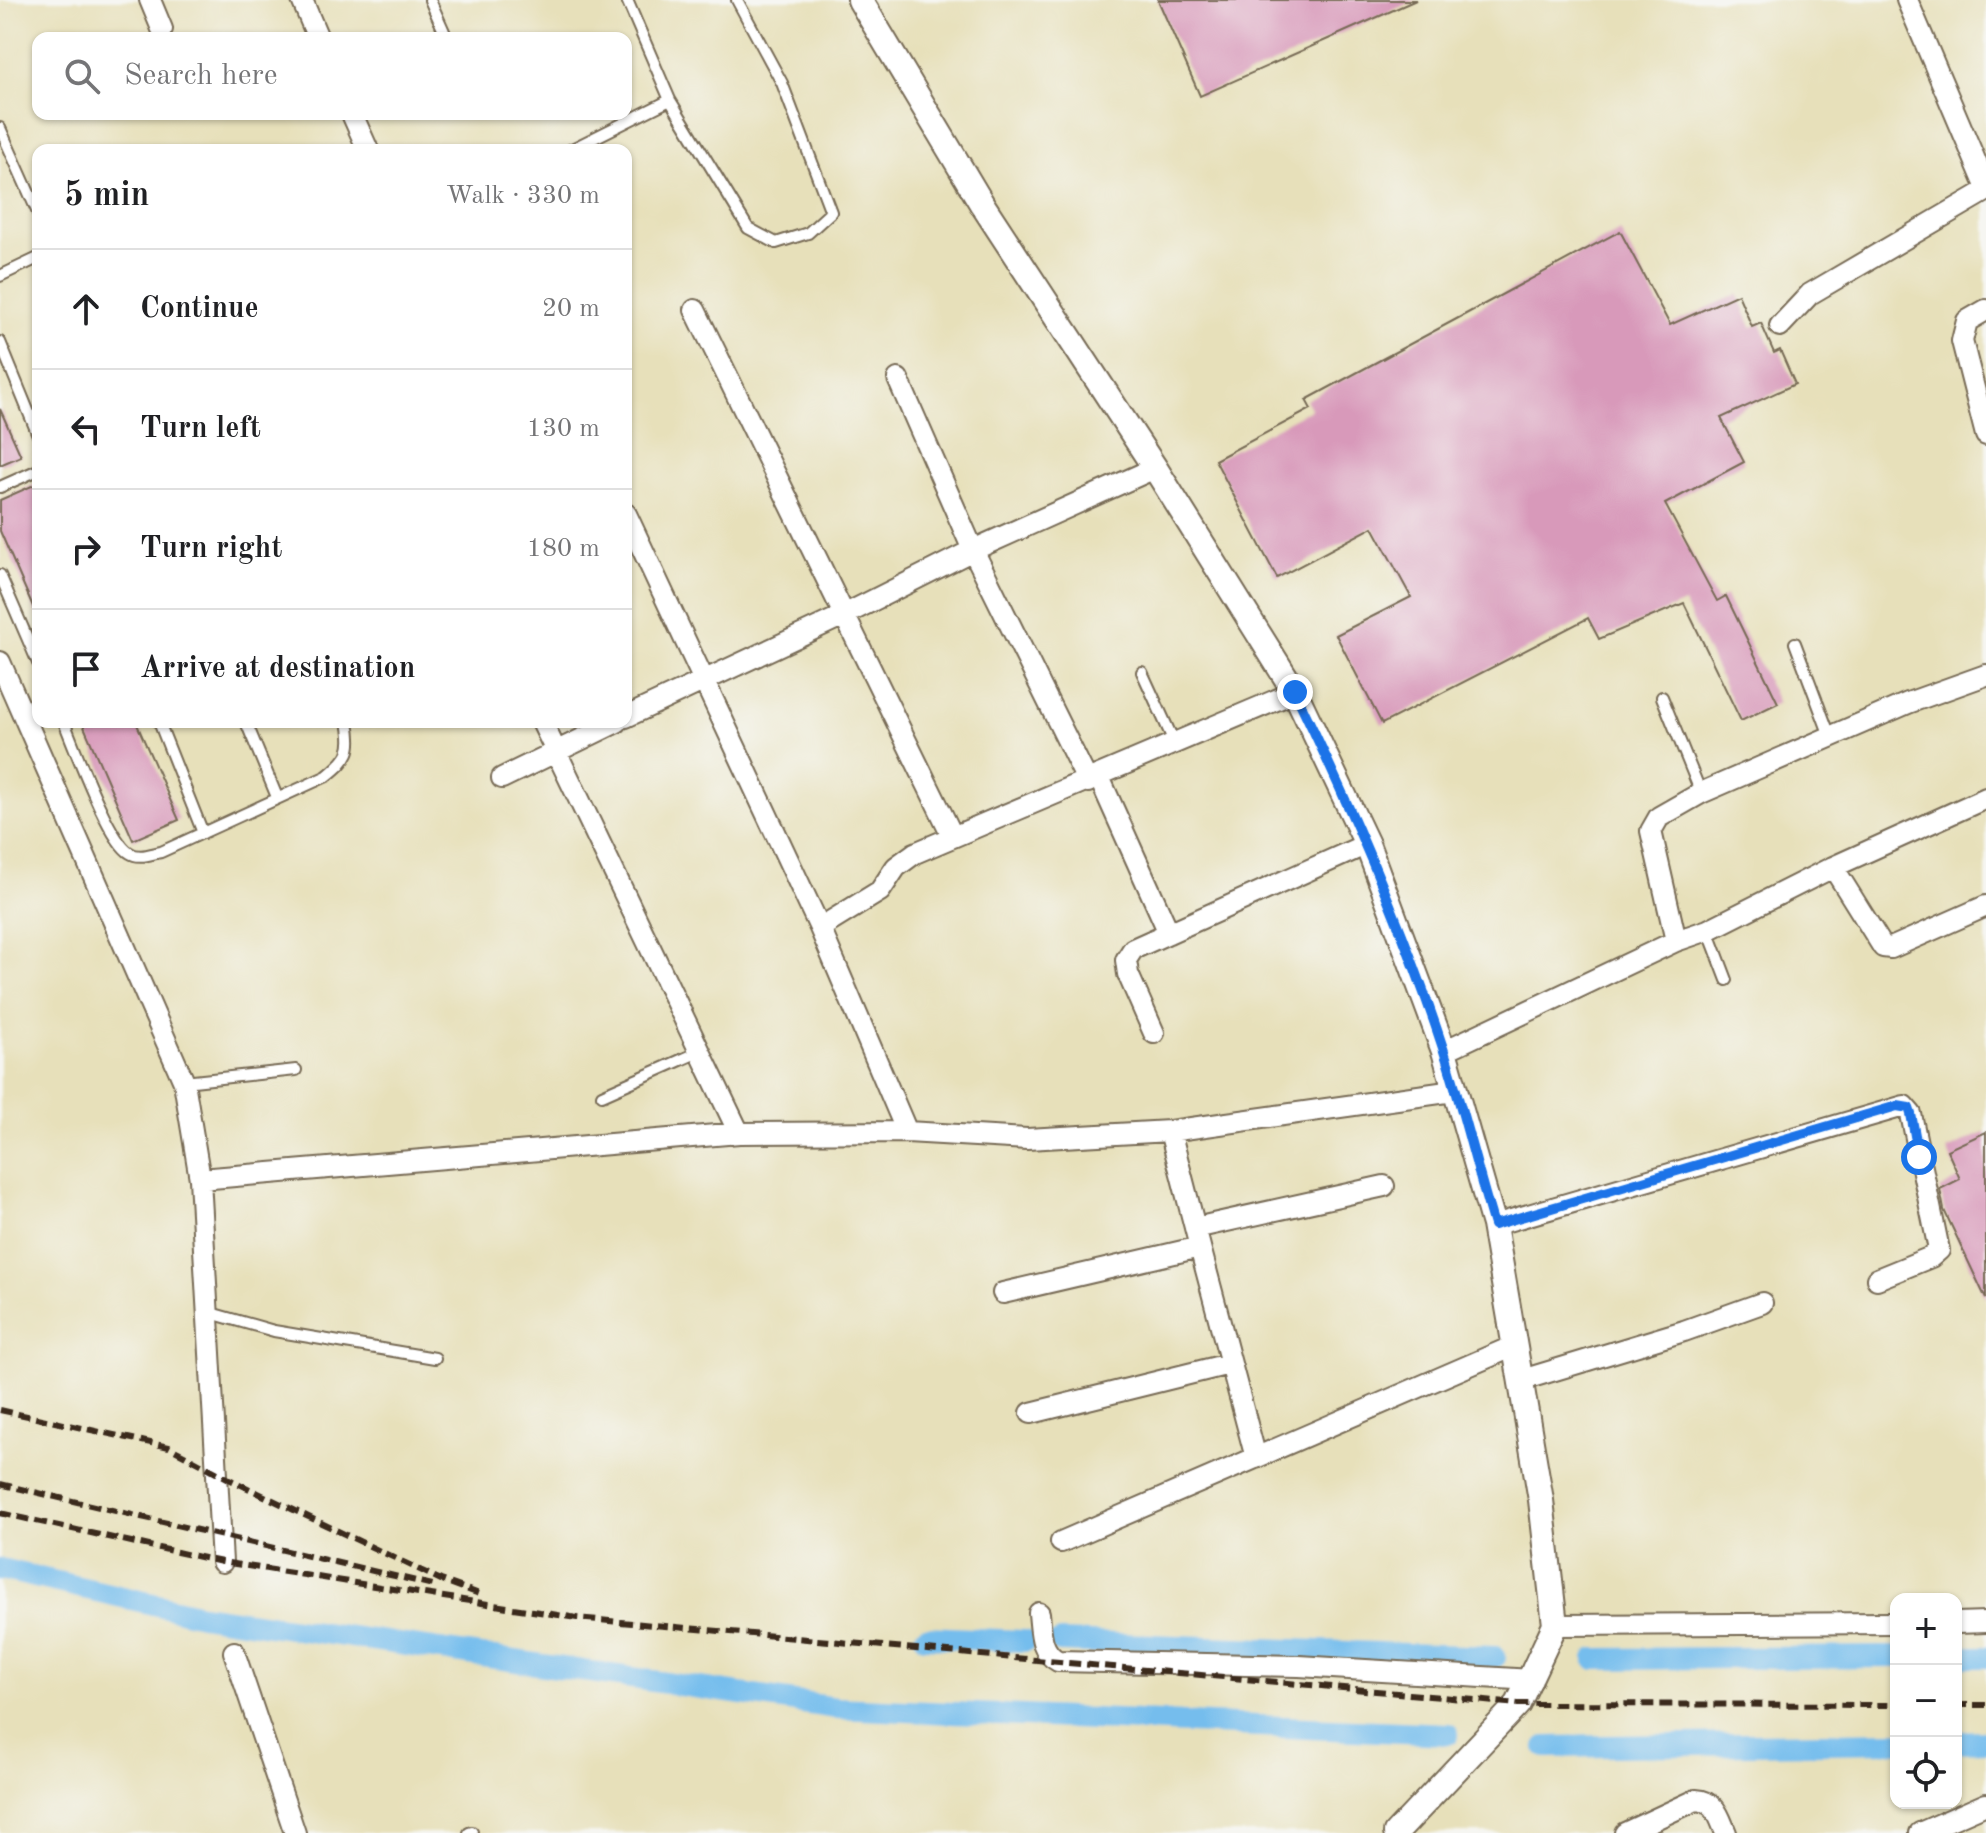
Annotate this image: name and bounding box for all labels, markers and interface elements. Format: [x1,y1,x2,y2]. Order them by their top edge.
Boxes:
search box [32,32,632,120]
icon: search [60,54,104,98]
text: Search here [124,61,278,91]
text: 5 min [64,179,149,213]
text: Walk · 330 m [446,183,600,209]
icon: ahead [64,287,108,331]
text: Continue [140,294,259,324]
text: 20 m [542,296,600,322]
icon: left [64,407,108,451]
text: Turn left [140,414,261,444]
text: 130 m [527,416,600,442]
icon: right [64,527,108,571]
text: Turn right [140,534,282,564]
text: 180 m [527,536,600,562]
icon: arrive [64,647,108,691]
text: Arrive at destination [140,654,415,684]
route end [1277,674,1313,710]
route start [1901,1139,1937,1175]
map controls [1890,1593,1962,1809]
button: + [1890,1593,1962,1665]
button: − [1890,1665,1962,1737]
button: locate [1890,1737,1962,1809]

